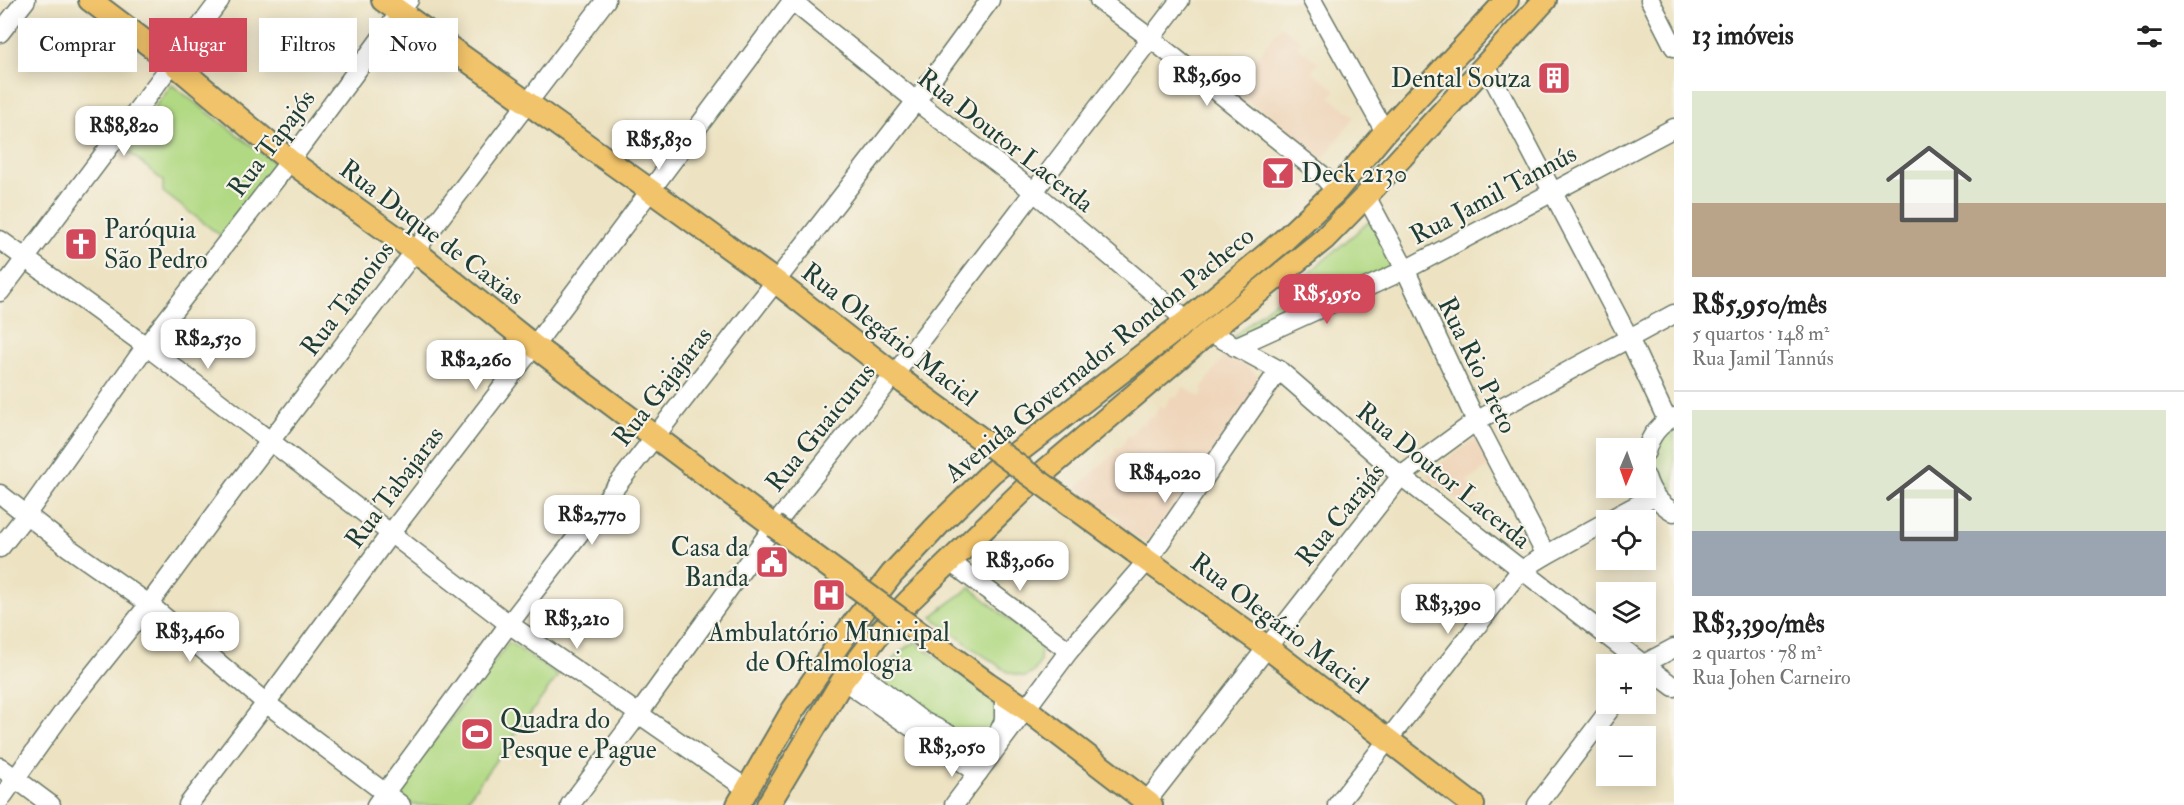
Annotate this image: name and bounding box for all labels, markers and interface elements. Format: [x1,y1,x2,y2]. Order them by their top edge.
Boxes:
chip: Comprar [18,18,137,72]
chip: Alugar [149,18,247,72]
chip: Filtros [259,18,357,72]
chip: Novo [369,18,458,72]
text: 13 imóveis [1692,20,1794,52]
icon: filters [2133,20,2166,53]
pin: R$3,690 [1152,56,1262,107]
building icon: Dental Souza [1536,60,1572,96]
street label: Rua Doutor Lacerda [911,62,1100,220]
text: R$3,690 [1173,63,1241,88]
place label: Dental Souza [1391,63,1531,95]
street label: Rua Tapajós [221,83,323,204]
pin: R$8,820 [69,106,179,157]
text: R$8,820 [89,113,159,138]
pin: R$5,830 [604,120,714,171]
text: R$5,830 [626,127,692,152]
icon: home [1875,130,1983,238]
street label: Rua Jamil Tannús [1405,138,1582,252]
street label: Rua Duque de Caxias [333,153,530,313]
bar icon: Deck 2130 [1260,155,1296,191]
place label: Deck 2130 [1301,158,1407,190]
place label: Paróquia São Pedro [104,214,207,276]
street label: Avenida Governador Rondon Pacheco [938,220,1261,490]
church icon: Paróquia São Pedro [63,226,99,262]
street label: Rua Tamoios [294,235,401,362]
street label: Rua Olegário Maciel [795,256,984,414]
pin: R$5,950 [1272,274,1382,325]
text: R$5,950 [1293,281,1361,306]
text: R$5,950/mês [1692,289,1827,321]
street label: Rua Rio Preto [1430,292,1524,439]
pin: R$2,530 [153,319,263,370]
street label: Rua Gajajaras [606,320,720,453]
text: 5 quartos · 148 m² [1692,321,1829,346]
text: R$2,530 [175,326,241,351]
pin: R$2,260 [421,340,531,391]
text: Rua Jamil Tannús [1692,346,1833,371]
text: R$2,260 [441,347,512,372]
street label: Rua Guaicurus [759,357,883,499]
street label: Rua Doutor Lacerda [1350,396,1537,556]
street label: Rua Tabajaras [339,420,451,555]
north arrow [1596,438,1656,498]
map controls [1596,438,1656,786]
icon: home [1875,449,1983,557]
pin: R$4,020 [1110,453,1220,504]
street label: Rua Carajás [1289,456,1392,573]
text: R$4,020 [1129,460,1201,485]
pin: R$2,770 [537,495,647,546]
text: R$2,770 [558,502,626,527]
button: locate [1596,510,1656,570]
place label: Casa da Banda [671,532,749,594]
pin: R$3,060 [965,541,1075,592]
public building icon: Casa da Banda [754,544,790,580]
street label: Rua Olegário Maciel [1184,546,1375,701]
text: R$3,060 [986,548,1054,573]
hospital icon: Ambulatório Municipal de Oftalmologia [811,577,847,613]
button: layers [1596,582,1656,642]
pin: R$3,390 [1393,584,1503,635]
text: R$3,390 [1415,591,1481,616]
pin: R$3,210 [522,599,632,650]
text: R$3,210 [544,606,610,631]
text: R$3,390/mês [1692,608,1825,640]
pin: R$3,460 [135,612,245,663]
place label: Ambulatório Municipal de Oftalmologia [707,617,950,679]
text: R$3,460 [155,619,225,644]
text: 2 quartos · 78 m² [1692,640,1822,665]
button: + [1596,654,1656,714]
text: Rua Johen Carneiro [1692,665,1851,690]
place label: Quadra do Pesque e Pague [500,704,657,766]
sports icon: Quadra do Pesque e Pague [459,716,495,752]
button: − [1596,726,1656,786]
pin: R$3,050 [897,727,1007,778]
text: R$3,050 [918,734,986,759]

